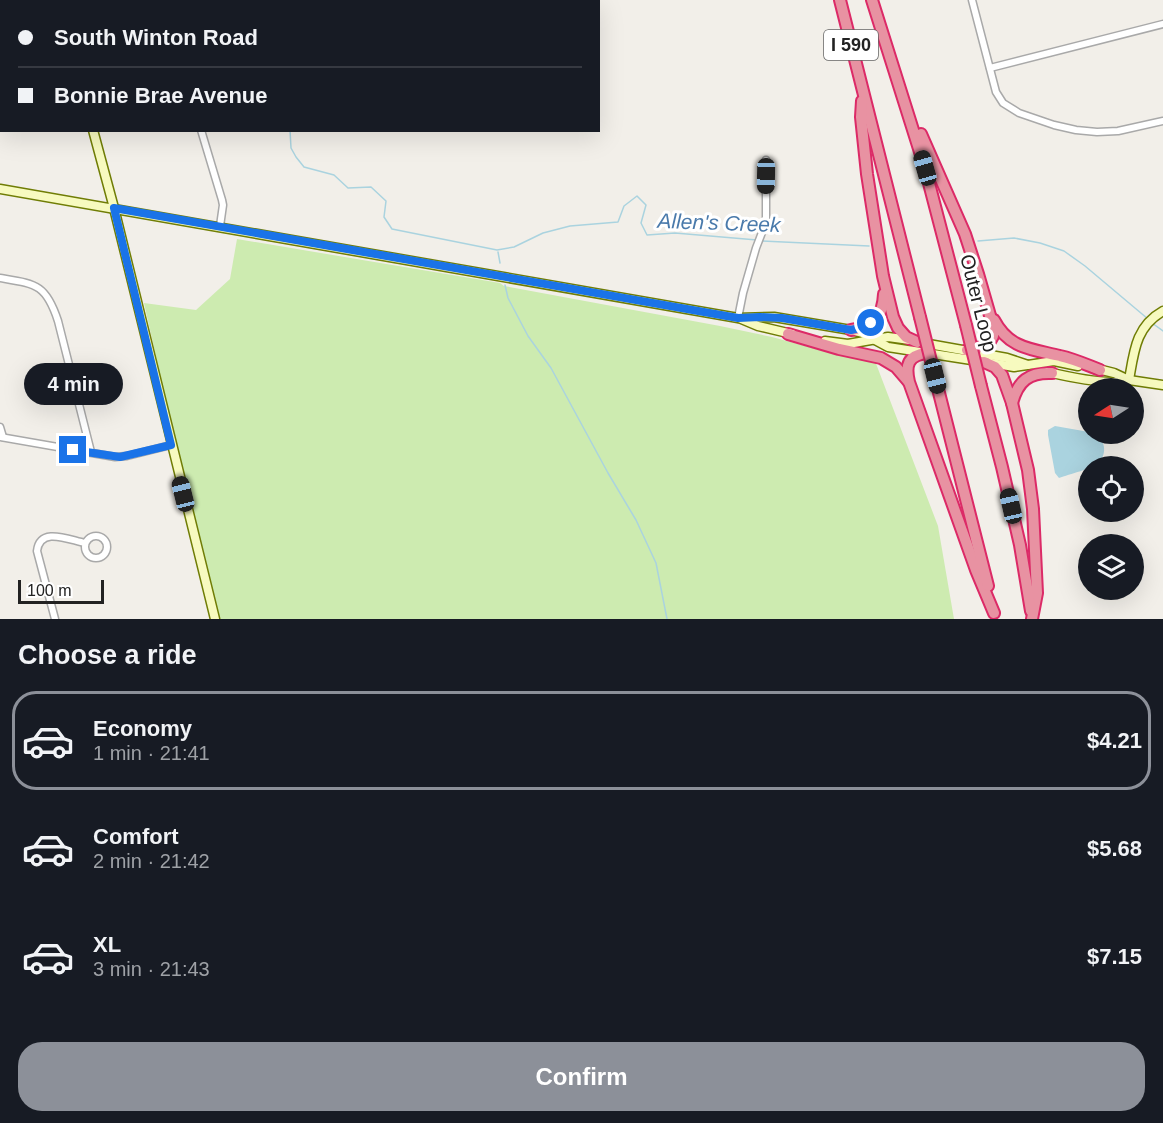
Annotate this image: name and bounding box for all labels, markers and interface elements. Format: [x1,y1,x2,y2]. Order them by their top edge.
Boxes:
text: South Winton Road [54,25,258,50]
road number: I 590 [824,30,878,60]
text: Bonnie Brae Avenue [54,83,268,108]
car [911,148,939,188]
car [757,158,775,194]
water label: Allen's Creek [655,209,782,236]
street label: Outer Loop [956,252,1002,354]
route start [857,309,884,336]
car [922,356,948,396]
callout: 4 min [23,363,122,405]
text: 4 min [47,373,100,395]
north arrow [1078,378,1144,444]
map controls [1078,378,1144,600]
route end [59,436,86,463]
button: locate [1078,456,1144,522]
car [170,474,196,514]
car [998,486,1024,526]
button: layers [1078,534,1144,600]
scale bar [18,577,104,604]
text: 100 m [27,582,71,599]
text: Choose a ride [18,640,197,670]
icon: car [21,714,75,768]
text: Economy [93,716,192,741]
text: $4.21 [1087,728,1142,753]
text: 1 min · 21:41 [93,742,210,764]
icon: car [21,822,75,876]
text: Comfort [93,824,179,849]
text: $5.68 [1087,836,1142,861]
text: 2 min · 21:42 [93,850,210,872]
icon: car [21,930,75,984]
text: XL [93,932,121,957]
text: $7.15 [1087,944,1142,969]
text: 3 min · 21:43 [93,958,210,980]
button: Confirm [18,1042,1145,1111]

